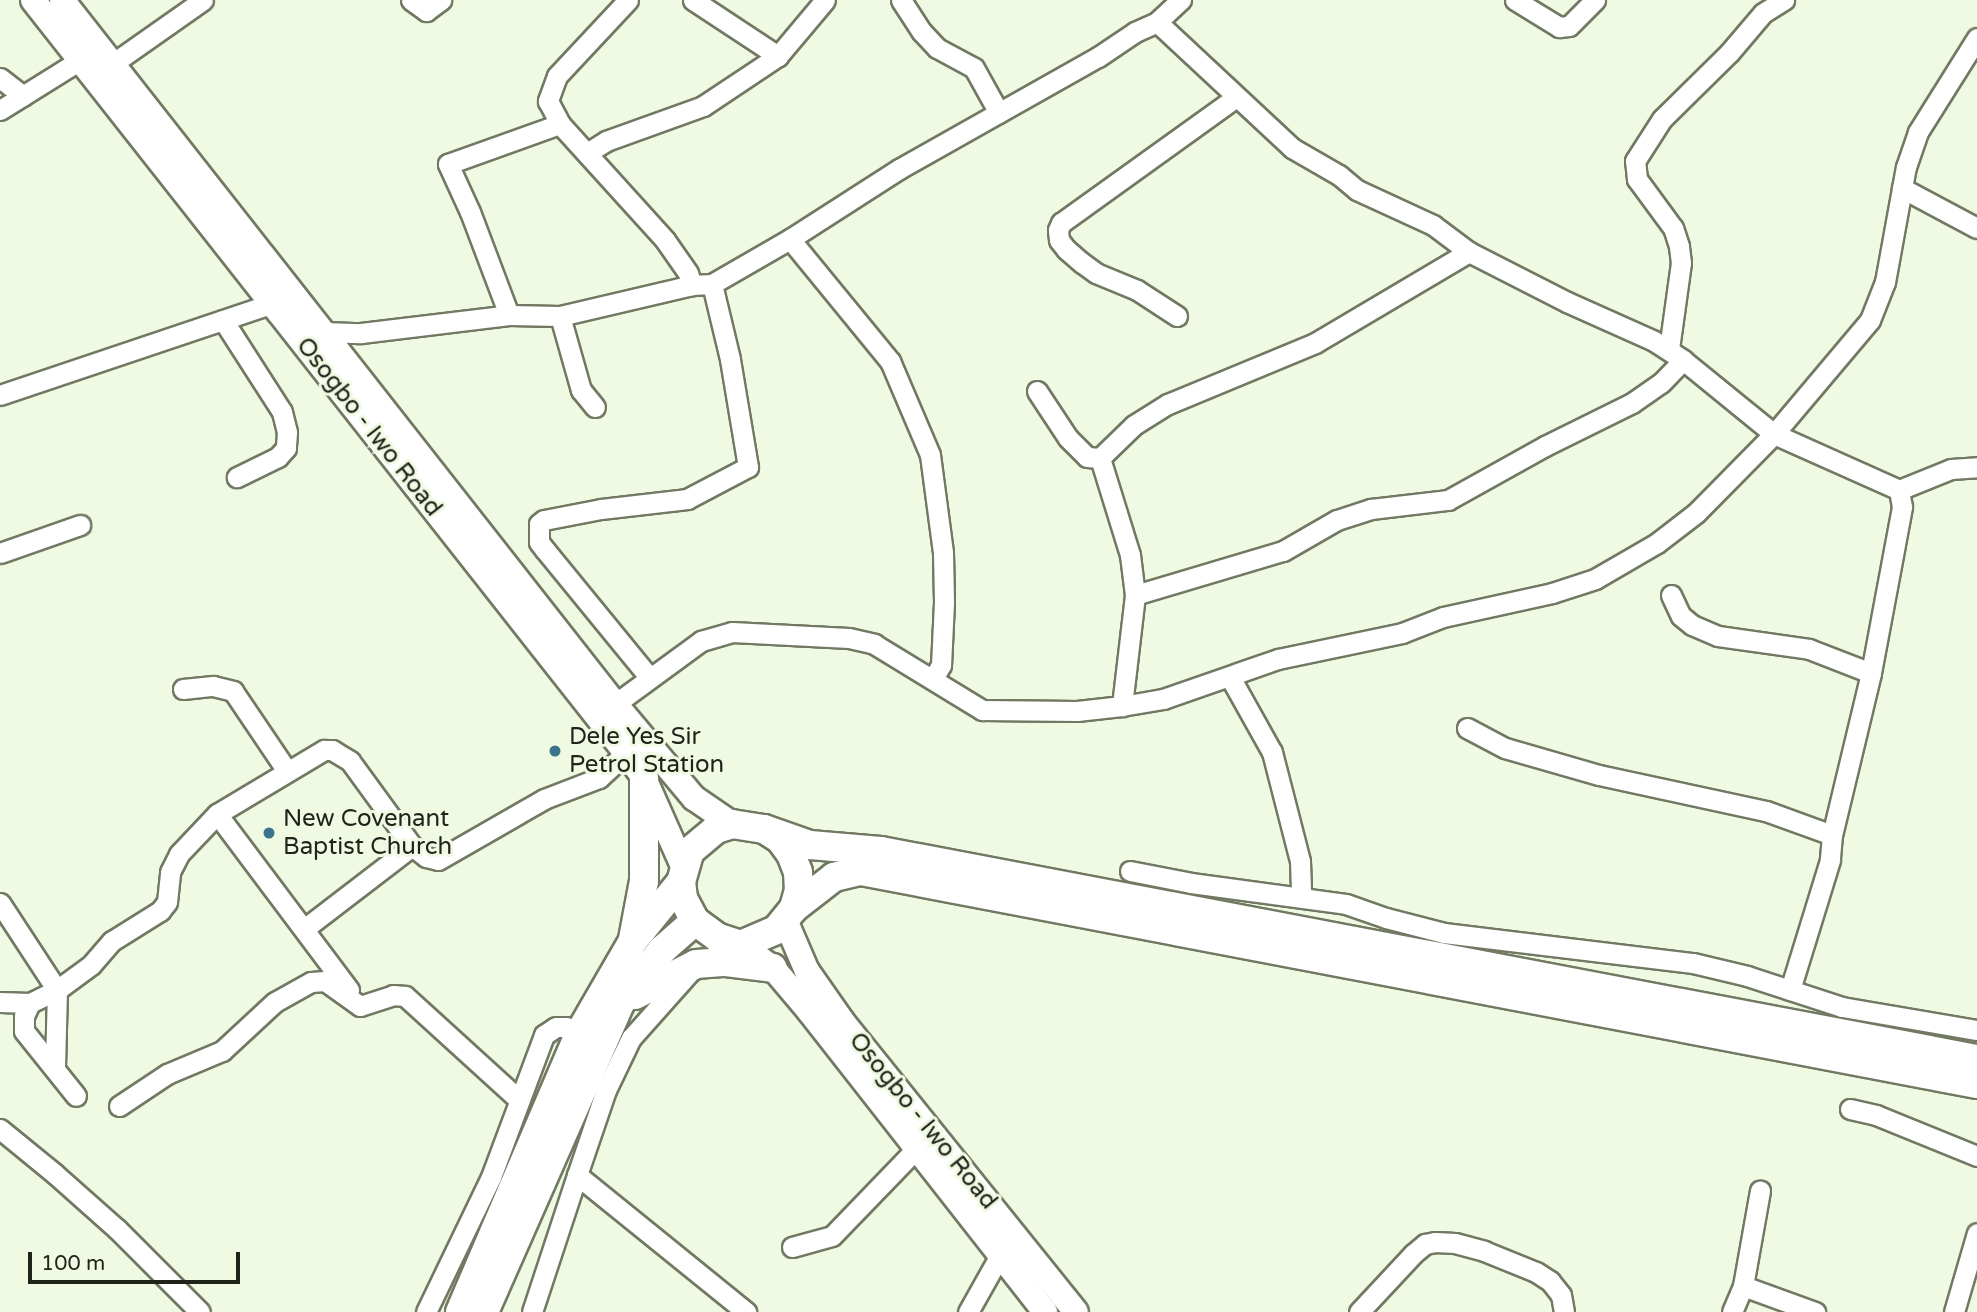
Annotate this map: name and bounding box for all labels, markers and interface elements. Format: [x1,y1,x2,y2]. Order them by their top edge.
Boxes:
street label: Osogbo - Iwo Road [290,332,448,522]
place label: Dele Yes Sir Petrol Station [569,723,724,779]
marker: Dele Yes Sir Petrol Station [547,743,563,759]
place label: New Covenant Baptist Church [283,805,452,861]
marker: New Covenant Baptist Church [261,825,277,841]
street label: Osogbo - Iwo Road [843,1027,1003,1215]
scale bar [32,1238,243,1282]
text: 100 m [41,1251,105,1276]

